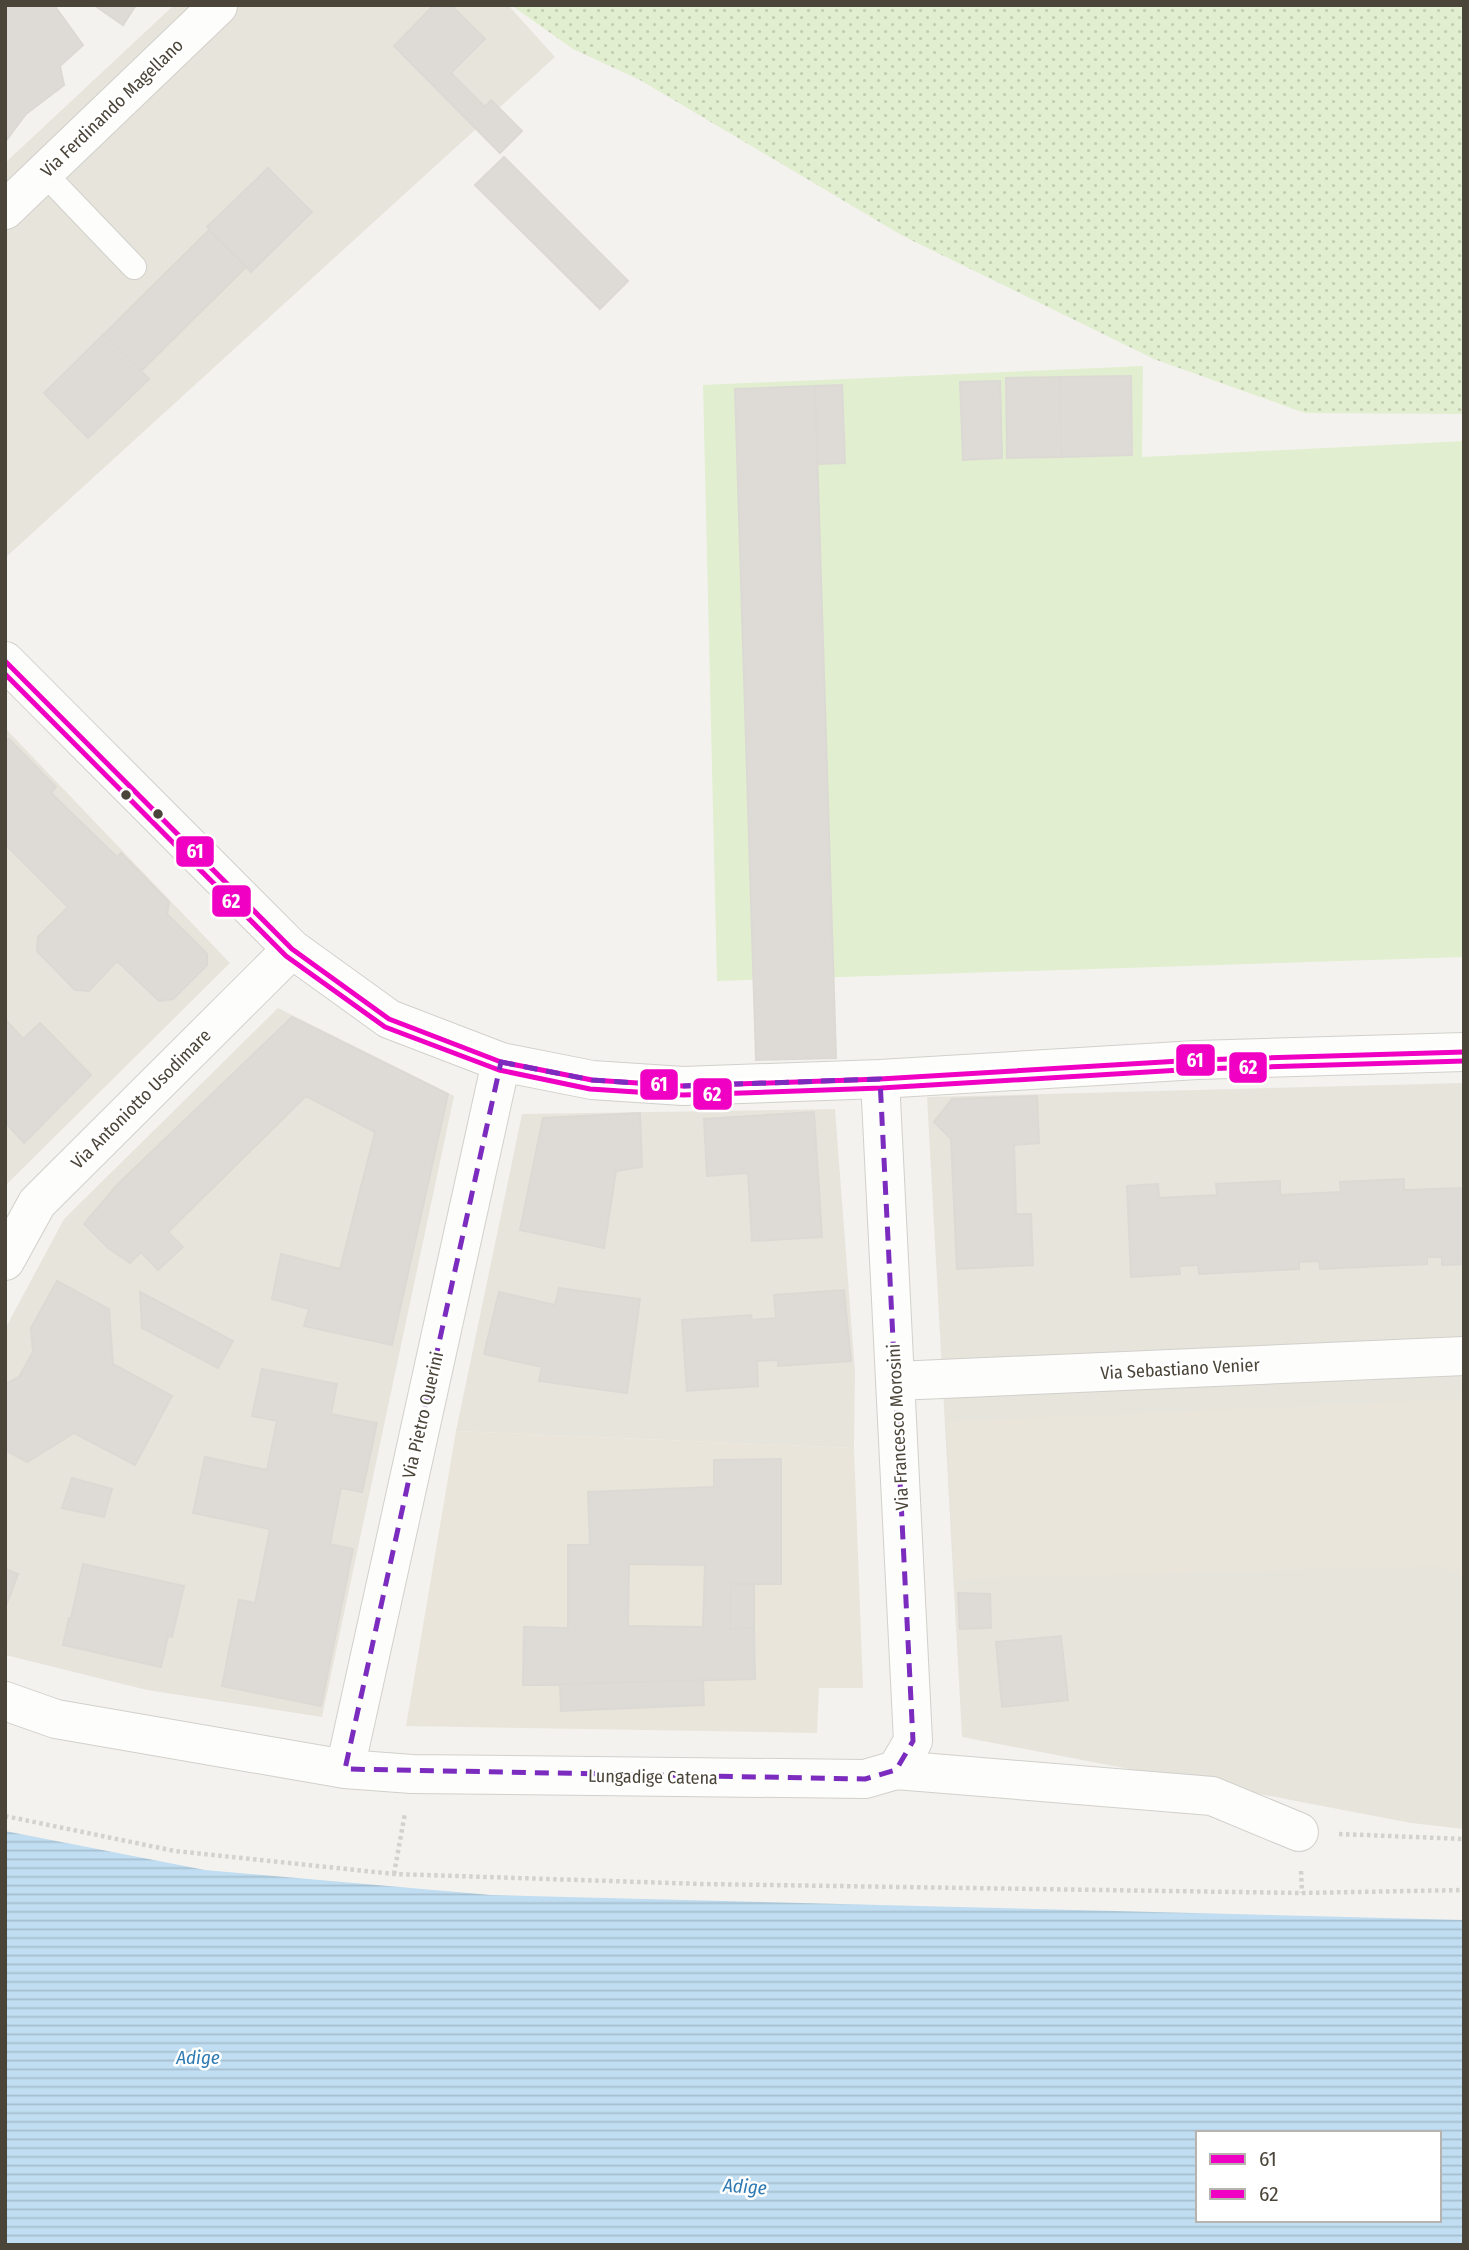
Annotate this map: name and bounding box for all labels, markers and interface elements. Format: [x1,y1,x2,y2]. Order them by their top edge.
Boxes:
street label: Via Ferdinando Magellano [36,34,188,182]
unlabelled marker [119,788,133,802]
unlabelled marker [151,807,165,821]
line badge: 61 [175,835,215,868]
text: 61 [186,840,204,863]
line badge: 62 [211,884,252,918]
text: 62 [222,890,240,913]
street label: Via Antoniotto Usodimare [67,1024,216,1173]
line badge: 61 [1175,1043,1216,1077]
text: 61 [1186,1049,1204,1072]
line badge: 62 [1228,1051,1268,1084]
text: 62 [1239,1056,1257,1079]
line badge: 61 [639,1068,679,1101]
text: 61 [650,1073,668,1096]
line badge: 62 [692,1077,733,1111]
text: 62 [703,1083,721,1106]
street label: Via Francesco Morosini [883,1343,913,1511]
street label: Via Pietro Querini [398,1349,448,1481]
street label: Via Sebastiano Venier [1100,1354,1261,1384]
street label: Lungadige Catena [588,1765,718,1789]
water label: Adige [175,2046,220,2069]
legend [1196,2131,1441,2222]
text: 61 [1259,2146,1277,2172]
water label: Adige [721,2173,768,2199]
text: 62 [1259,2181,1279,2207]

